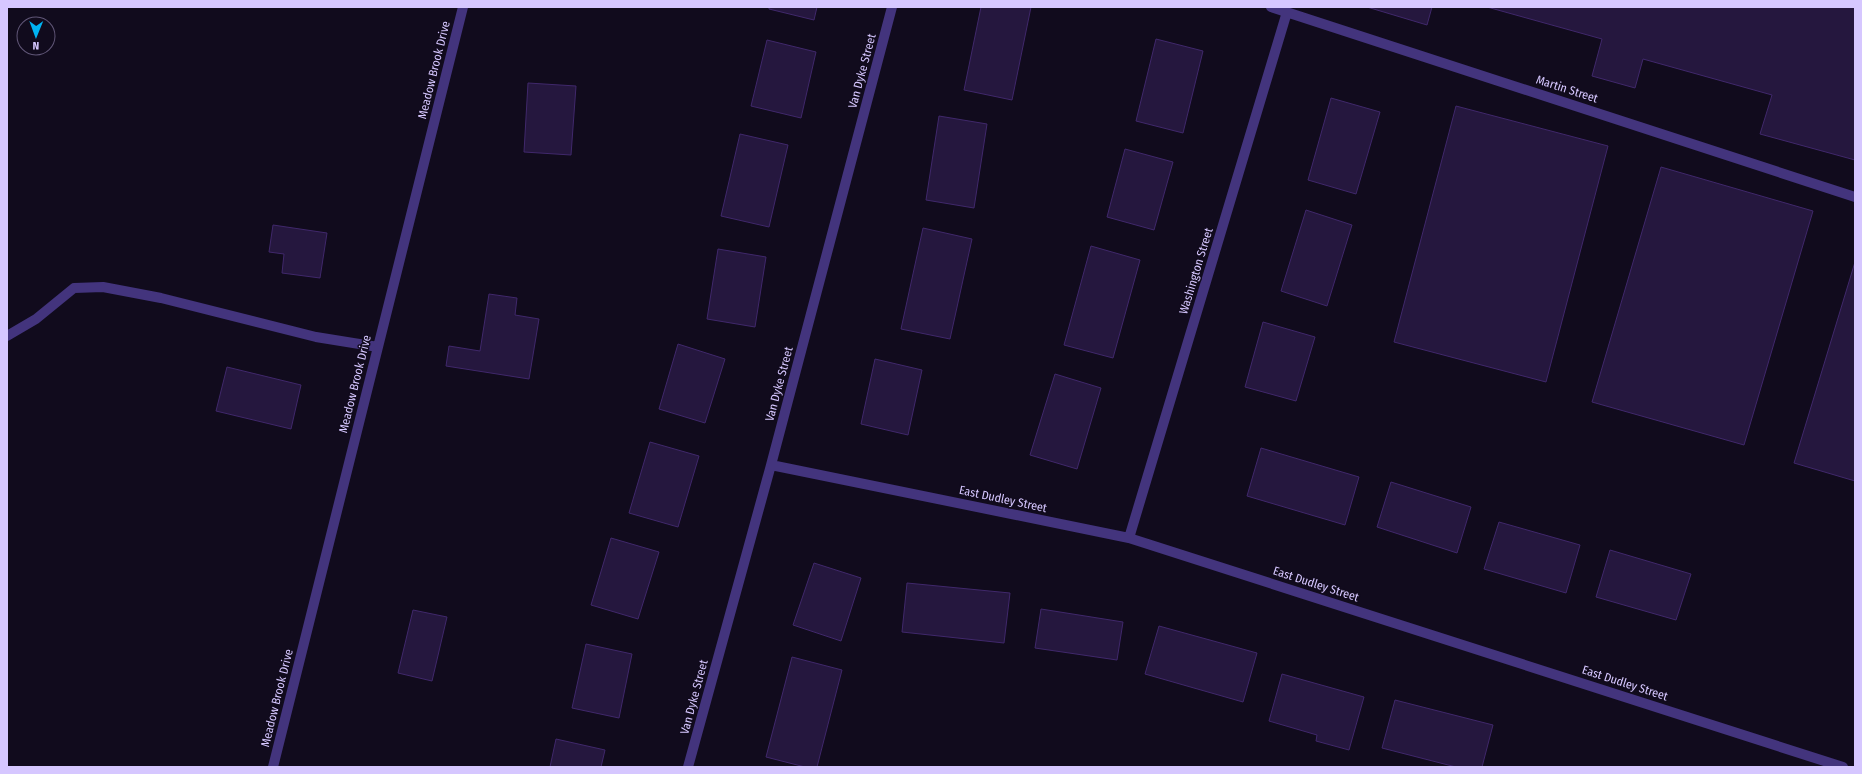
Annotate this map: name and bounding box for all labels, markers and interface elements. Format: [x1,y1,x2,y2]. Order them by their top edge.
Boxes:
north arrow [16,16,56,56]
street label: Meadow Brook Drive [415,19,453,120]
street label: Van Dyke Street [845,32,879,110]
text: N [32,39,39,52]
street label: Martin Street [1534,72,1600,106]
street label: Washington Street [1176,226,1216,316]
street label: Meadow Brook Drive [336,333,374,434]
street label: Van Dyke Street [762,345,796,423]
street label: East Dudley Street [958,483,1048,515]
street label: East Dudley Street [1271,564,1361,605]
street label: Meadow Brook Drive [258,647,296,748]
street label: Van Dyke Street [677,658,711,736]
street label: East Dudley Street [1580,663,1670,704]

